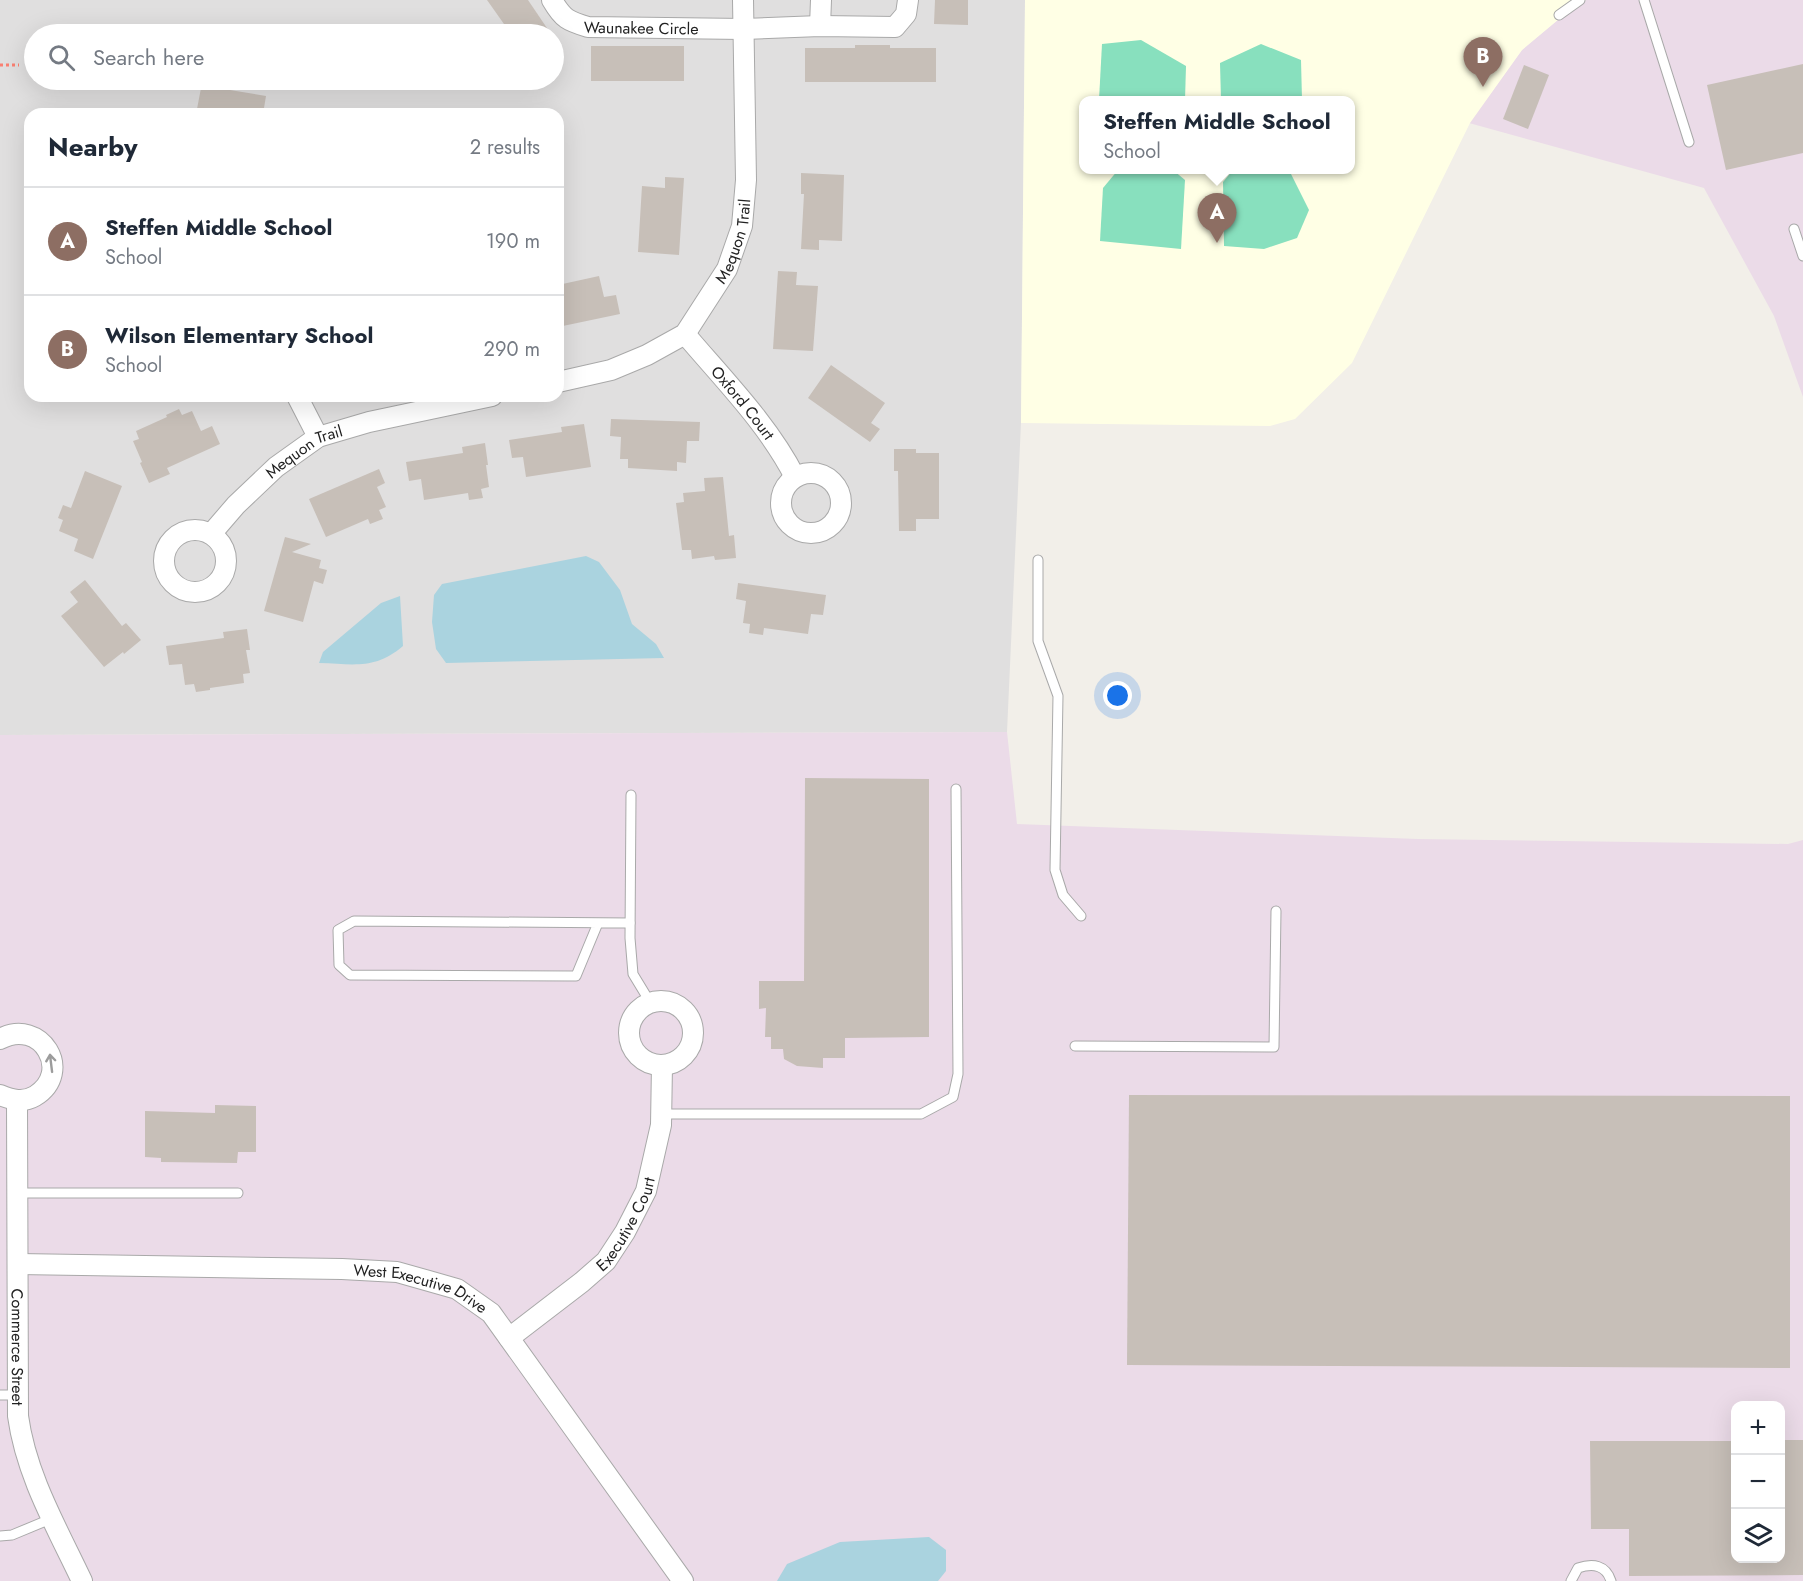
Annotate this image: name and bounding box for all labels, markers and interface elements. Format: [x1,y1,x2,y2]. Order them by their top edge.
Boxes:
street label: Waunakee Circle [584,15,699,40]
search box [24,24,564,90]
pin: B [1464,38,1502,87]
icon: search [45,41,78,74]
text: Search here [93,41,204,73]
popup [1079,96,1355,174]
text: Steffen Middle School [1103,105,1331,137]
text: Nearby [48,128,137,166]
text: 2 results [470,133,540,162]
text: School [1103,137,1161,166]
pin: A [1198,194,1236,243]
street label: Mequon Trail [709,198,756,288]
text: Steffen Middle School [105,211,332,243]
text: A [60,227,75,256]
text: 190 m [486,227,540,256]
text: School [105,243,162,272]
text: Wilson Elementary School [105,319,373,351]
text: B [61,335,74,364]
text: 290 m [484,335,540,364]
text: School [105,351,162,380]
street label: Oxford Court [706,361,781,444]
street label: Mequon Trail [260,419,345,483]
your location [1103,681,1132,710]
one-way arrow [45,1054,56,1073]
street label: Executive Court [591,1175,660,1276]
street label: West Executive Drive [353,1258,492,1319]
street label: Commerce Street [6,1288,29,1406]
map controls [1731,1401,1785,1563]
button: + [1731,1401,1785,1455]
button: − [1731,1455,1785,1509]
button: layers [1731,1509,1785,1563]

